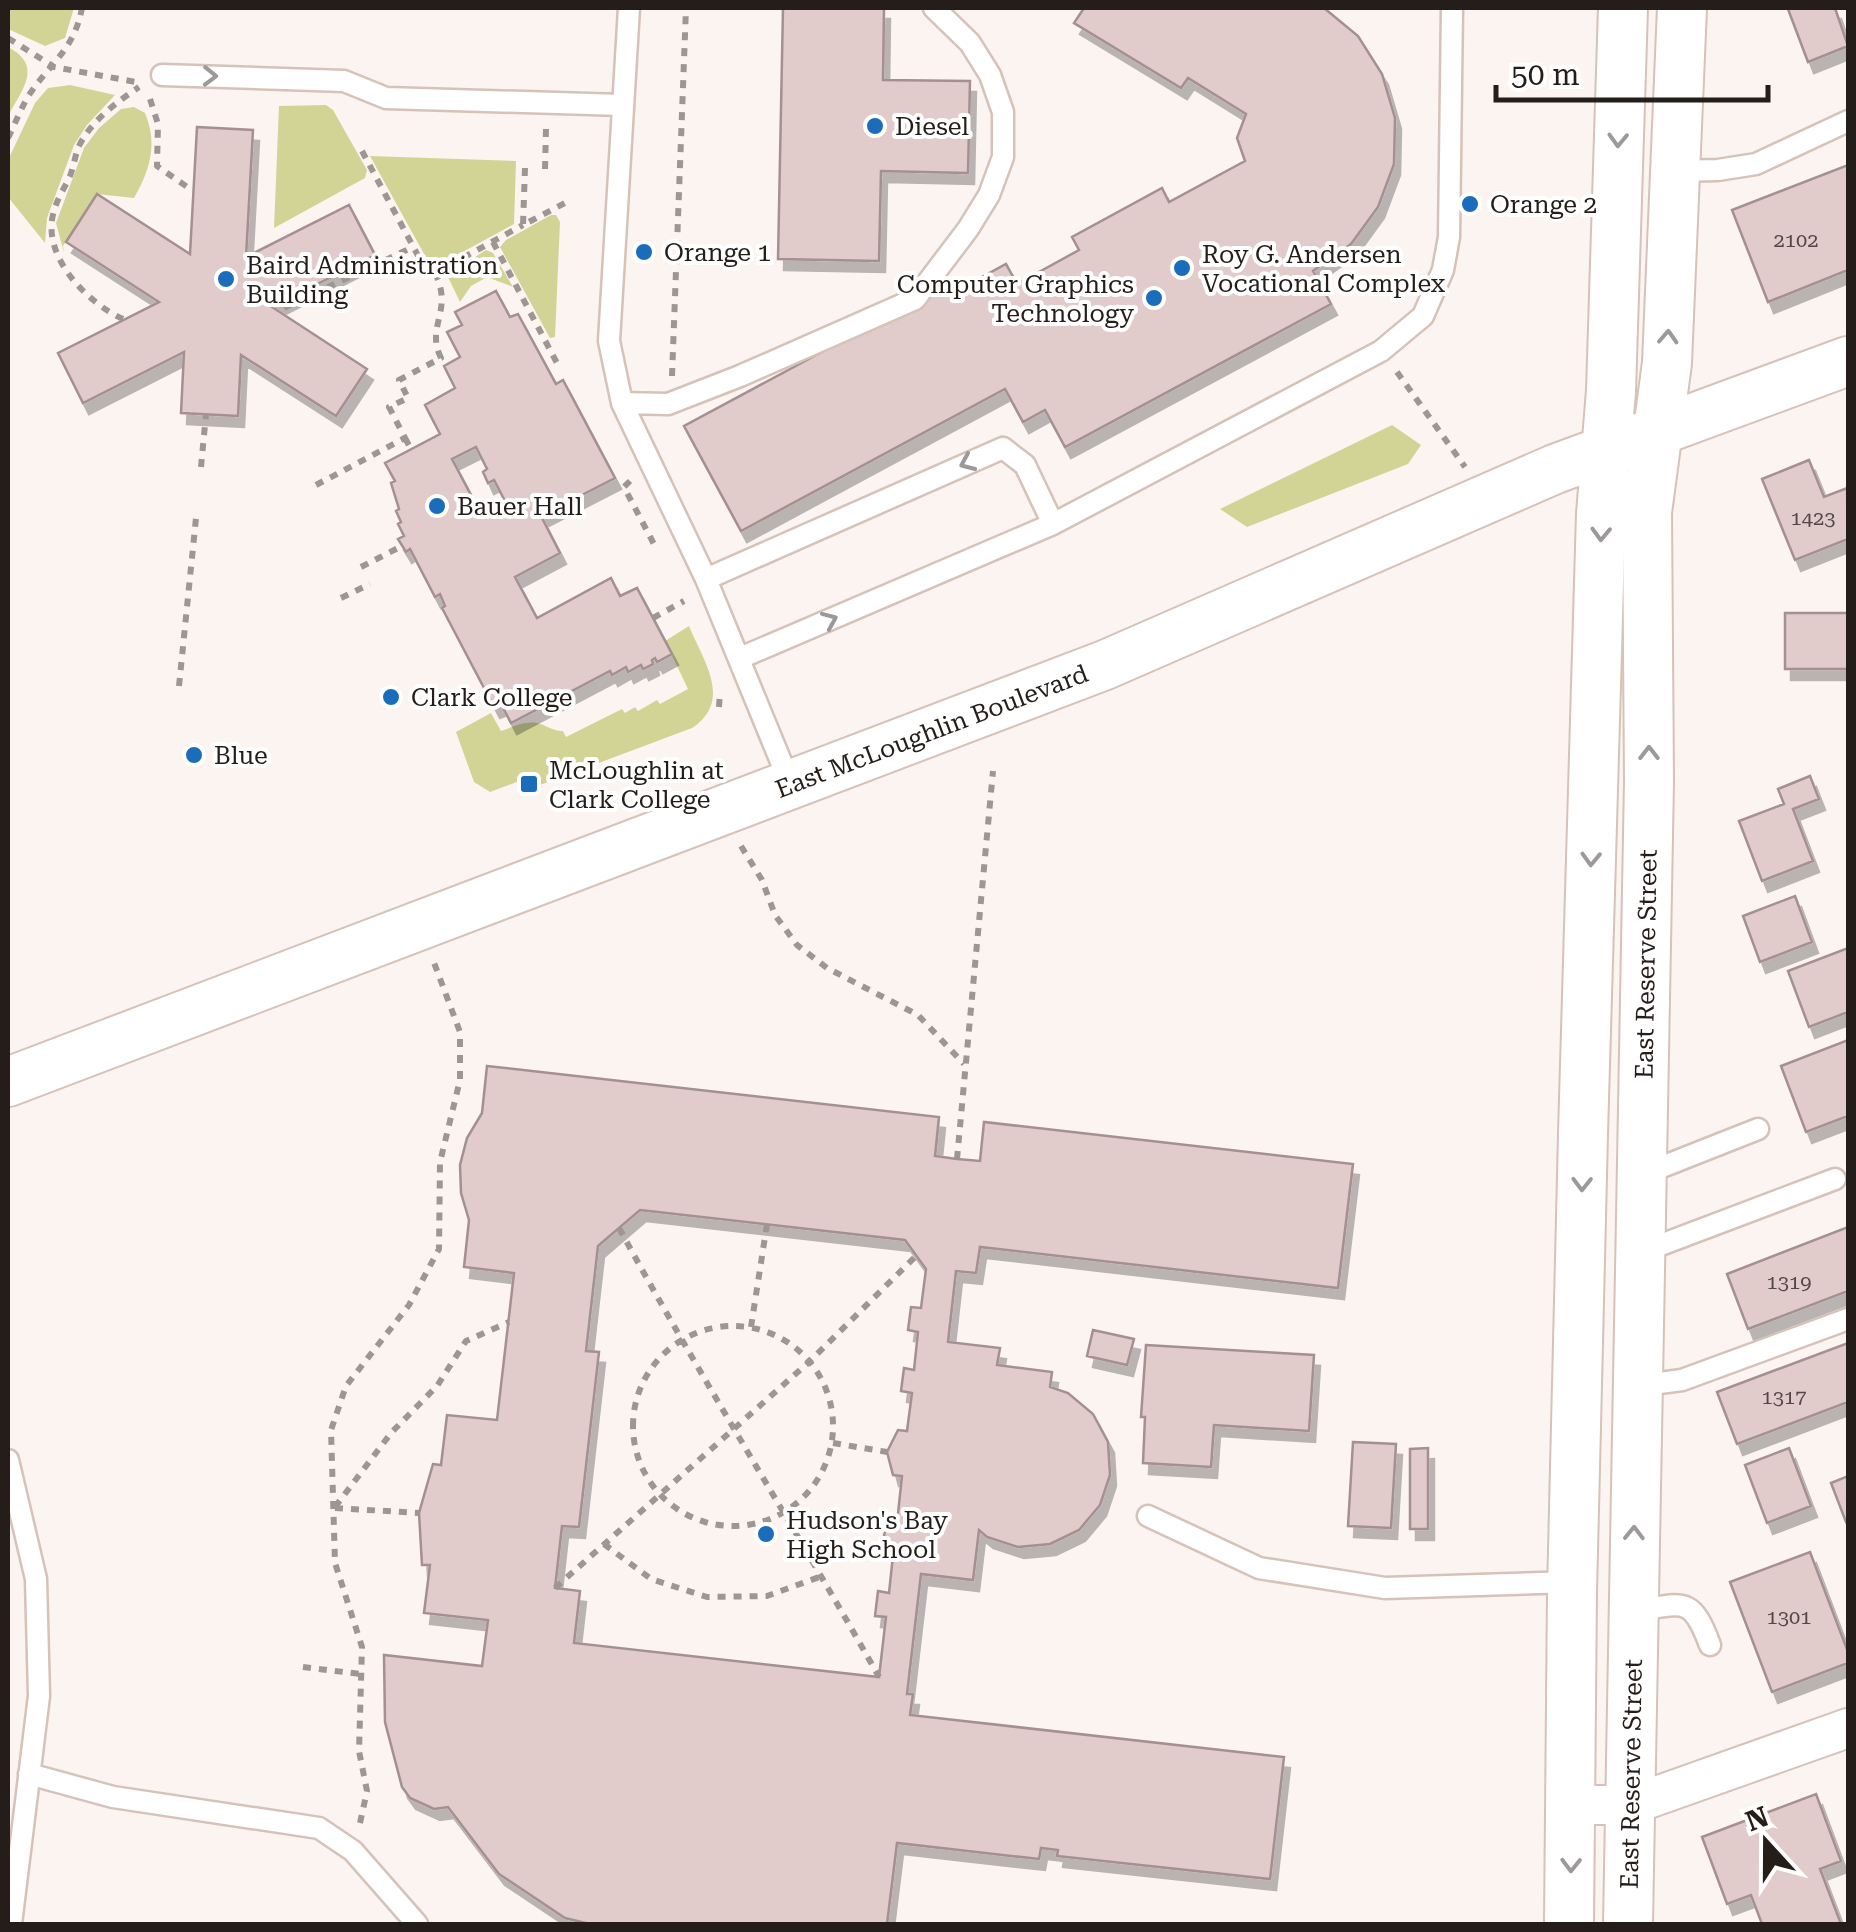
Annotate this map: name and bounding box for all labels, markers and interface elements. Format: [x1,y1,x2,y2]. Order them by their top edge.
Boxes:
scale bar [1496,40,1768,102]
text: 50 m [1511,57,1580,92]
one-way arrow [202,65,218,87]
place label: Diesel [895,112,969,141]
marker: Diesel [864,115,886,137]
one-way arrow [1608,132,1629,148]
place label: Orange 2 [1490,190,1597,219]
marker: Orange 2 [1459,193,1481,215]
house number: 2102 [1774,228,1818,252]
place label: Orange 1 [664,238,771,267]
place label: Roy G. Andersen Vocational Complex [1202,240,1446,298]
marker: Orange 1 [633,241,655,263]
place label: Baird Administration Building [246,251,498,309]
marker: Roy G. Andersen Vocational Complex [1171,257,1193,279]
marker: Baird Administration Building [215,268,237,290]
place label: Computer Graphics Technology [897,270,1134,328]
marker: Computer Graphics Technology [1143,287,1165,309]
one-way arrow [1657,328,1678,344]
one-way arrow [959,451,977,471]
place label: Bauer Hall [457,492,583,521]
marker: Bauer Hall [426,495,448,517]
house number: 1423 [1791,506,1835,530]
one-way arrow [1590,527,1611,543]
one-way arrow [820,611,838,631]
street label: East McLoughlin Boulevard [771,658,1092,804]
place label: Clark College [411,683,572,712]
marker: Clark College [380,686,402,708]
place label: Blue [214,741,268,770]
marker: Blue [183,744,205,766]
one-way arrow [1638,744,1660,760]
place label: McLoughlin at Clark College [549,756,724,814]
marker: McLoughlin at Clark College [518,773,540,795]
street label: East Reserve Street [1629,849,1662,1079]
one-way arrow [1581,852,1602,868]
one-way arrow [1571,1178,1593,1193]
house number: 1319 [1767,1270,1811,1294]
house number: 1317 [1762,1385,1806,1409]
place label: Hudson's Bay High School [786,1506,948,1564]
marker: Hudson's Bay High School [755,1523,777,1545]
one-way arrow [1623,1524,1644,1540]
house number: 1301 [1767,1605,1811,1629]
street label: East Reserve Street [1614,1659,1647,1889]
north arrow [1716,1792,1816,1892]
text: N [1741,1800,1773,1838]
one-way arrow [1560,1857,1581,1873]

